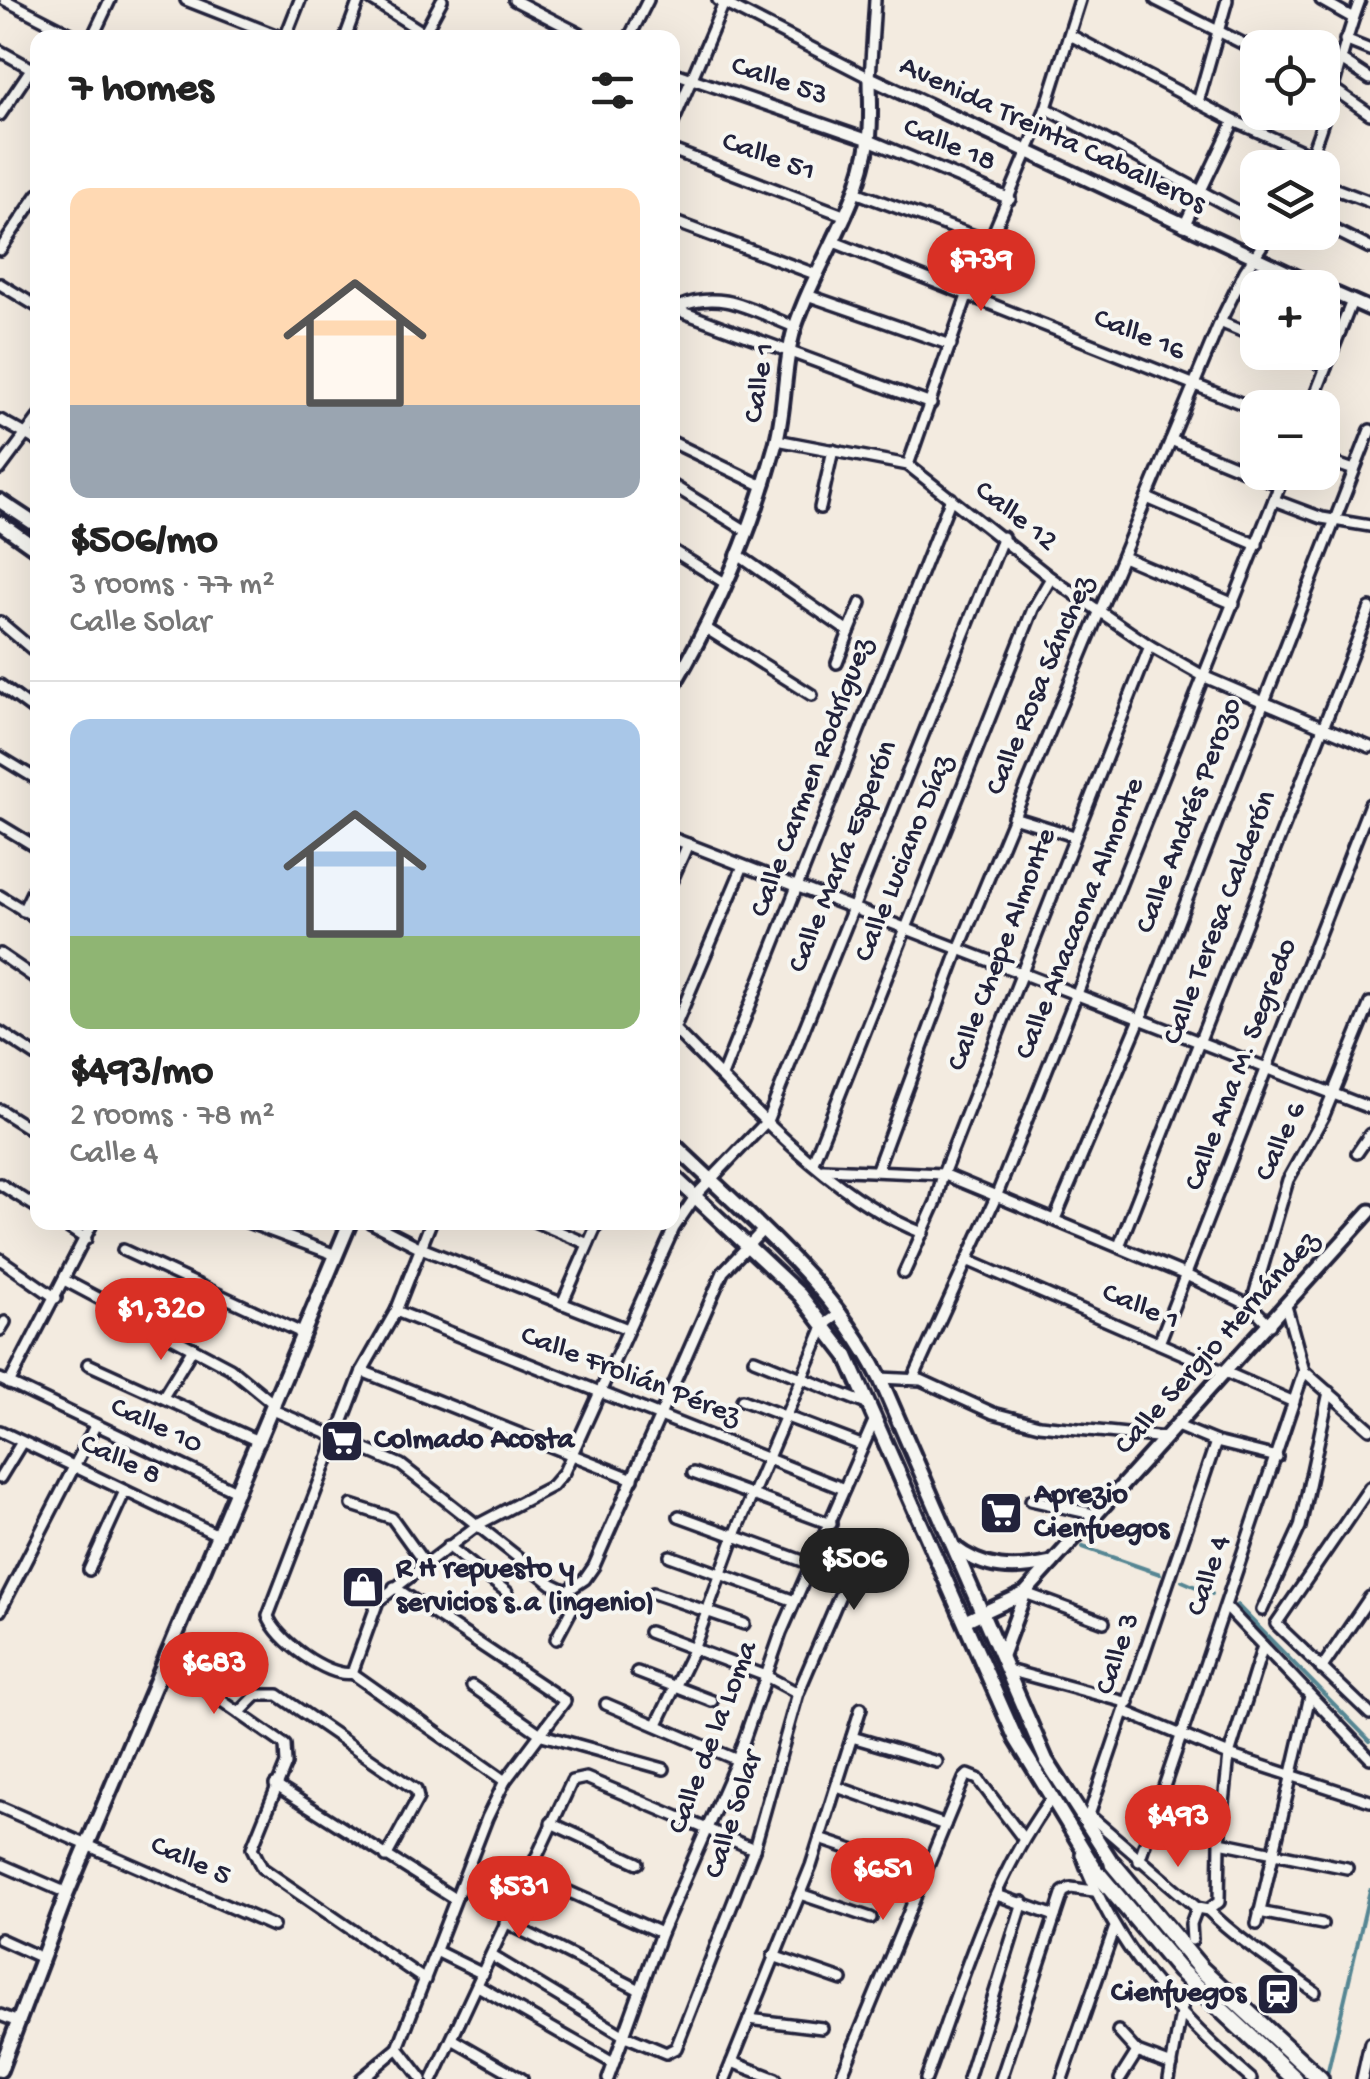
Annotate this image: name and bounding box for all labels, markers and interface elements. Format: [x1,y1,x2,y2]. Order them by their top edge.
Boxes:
map controls [1240,30,1340,490]
button: locate [1240,30,1340,130]
street label: Calle 53 [726,49,832,115]
street label: Avenida Treinta Caballeros [893,50,1212,223]
icon: filters [585,63,640,118]
text: 7 homes [70,66,213,115]
street label: Calle 18 [897,111,1001,181]
street label: Calle 51 [717,125,819,191]
button: layers [1240,150,1340,250]
pin: $739 [922,229,1040,314]
text: $739 [949,242,1013,280]
icon: home [265,253,445,433]
button: + [1240,270,1340,370]
street label: Calle 16 [1088,302,1191,371]
street label: Calle 1 [737,340,785,426]
button: − [1240,390,1340,490]
street label: Calle 12 [967,474,1063,560]
text: $506/mo [70,518,218,567]
text: 3 rooms · 77 m² [70,567,275,605]
street label: Calle Rosa Sánchez [979,570,1103,801]
text: Calle Solar [70,605,211,643]
street label: Calle Carmen Rodríguez [744,633,883,923]
street label: Calle Andrés Perozo [1129,693,1251,939]
street label: Calle María Esperón [781,736,907,978]
street label: Calle Luciano Díaz [848,750,963,968]
street label: Calle Anacaona Almonte [1008,772,1154,1065]
icon: home [265,784,445,964]
street label: Calle Teresa Calderón [1156,786,1286,1050]
street label: Calle Chepe Almonte [941,823,1066,1076]
street label: Calle Ana M. Segredo [1178,934,1306,1196]
text: $493/mo [70,1049,213,1098]
street label: Calle 6 [1248,1096,1316,1187]
text: 2 rooms · 78 m² [70,1098,275,1136]
text: Calle 4 [70,1136,158,1174]
street label: Calle Sergio Hernández [1108,1224,1328,1463]
street label: Calle 1 [1096,1276,1184,1340]
pin: $1,320 [80,1278,242,1363]
text: $1,320 [117,1291,205,1329]
street label: Calle Frolián Pérez [515,1319,746,1435]
street label: Calle 10 [104,1390,208,1464]
supermarket icon: Colmado Acosta [319,1418,365,1464]
place label: Colmado Acosta [374,1424,575,1459]
street label: Calle 8 [74,1427,166,1495]
place label: Aprezio Cienfuegos [1033,1479,1171,1548]
supermarket icon: Aprezio Cienfuegos [978,1490,1024,1536]
pin: $506 [795,1528,913,1613]
street label: Calle 4 [1180,1531,1240,1621]
text: $506 [821,1541,887,1579]
place label: R H repuesto y servicios s.a (ingenio) [395,1553,654,1622]
shop icon: R H repuesto y servicios s.a (ingenio) [340,1564,386,1610]
street label: Calle 3 [1089,1608,1149,1700]
pin: $683 [155,1632,273,1717]
street label: Calle de la Loma [661,1635,767,1839]
text: $683 [182,1645,246,1683]
street label: Calle Solar [698,1745,773,1883]
pin: $493 [1119,1785,1237,1870]
text: $493 [1147,1798,1209,1836]
street label: Calle 5 [144,1829,236,1895]
pin: $651 [824,1838,942,1923]
text: $651 [853,1851,913,1889]
pin: $531 [460,1856,578,1941]
text: $531 [489,1869,549,1907]
station icon: Cienfuegos [1255,1971,1301,2017]
place label: Cienfuegos [1111,1977,1248,2012]

